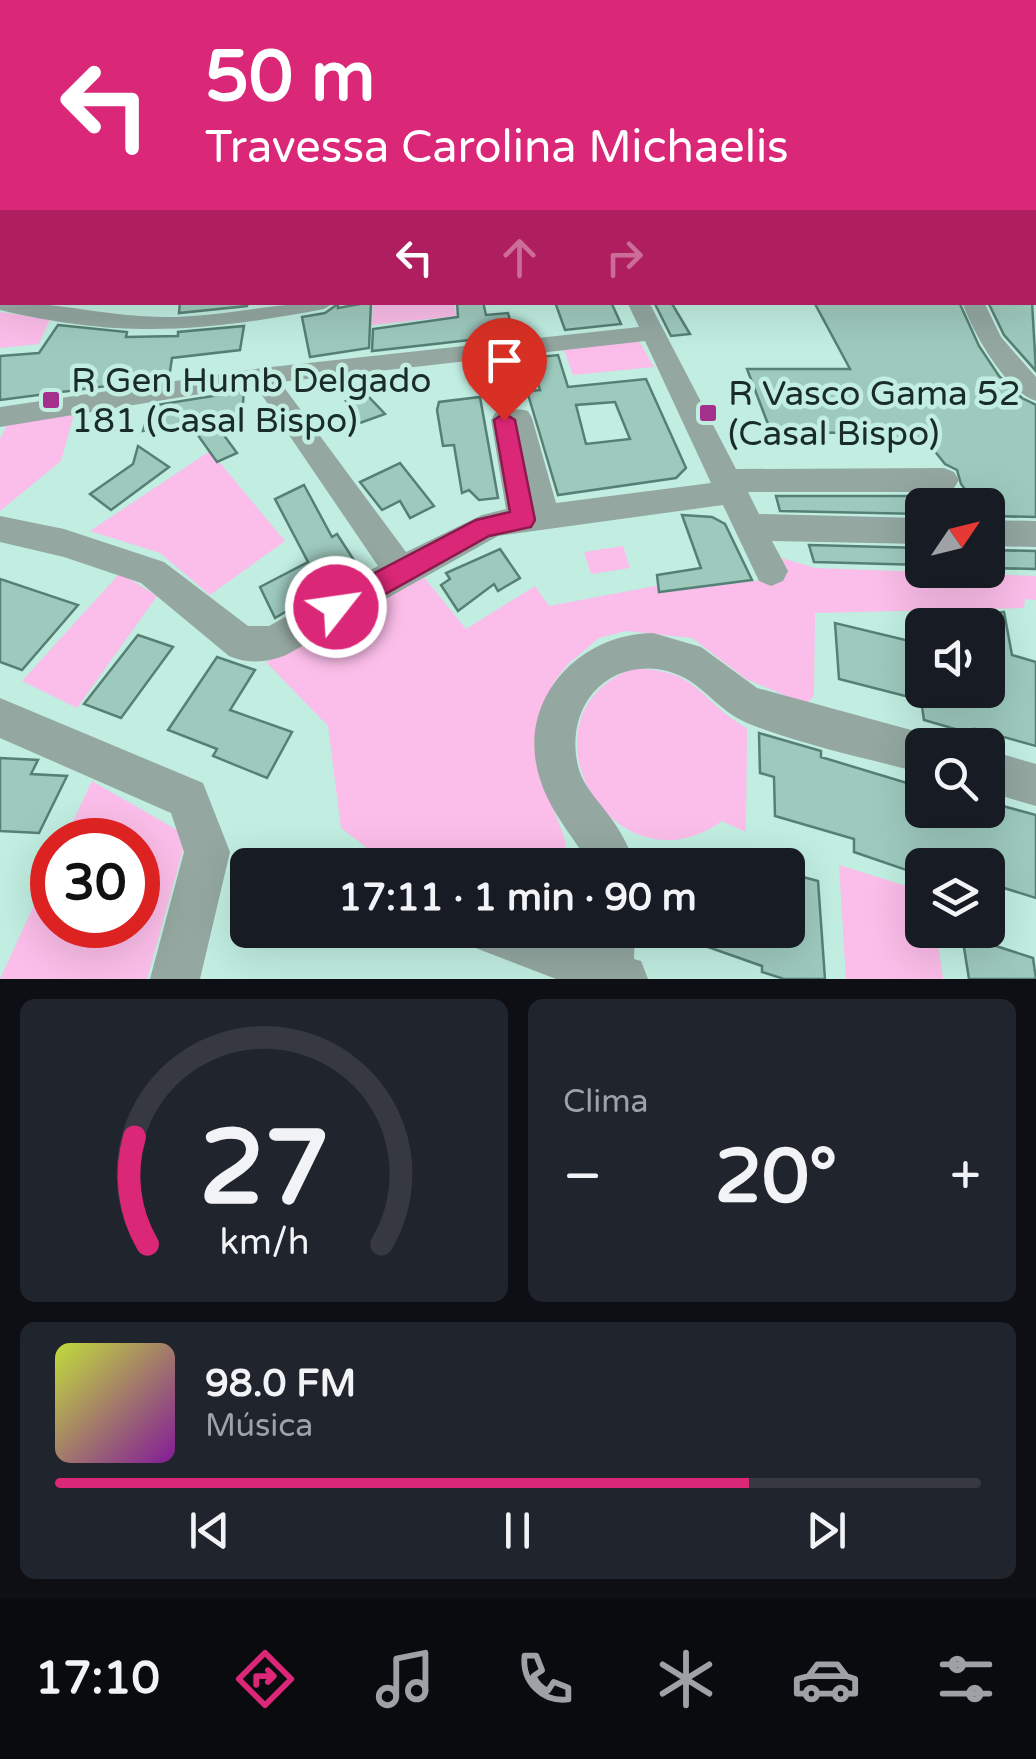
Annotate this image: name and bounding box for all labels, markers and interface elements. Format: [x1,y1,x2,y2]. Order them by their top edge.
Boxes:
text: 50 m [205,36,375,120]
icon: left [40,40,170,170]
text: Travessa Carolina Michaelis [205,121,789,175]
icon: left [387,230,442,285]
icon: ahead [492,230,547,285]
icon: right [597,230,652,285]
pin [462,318,547,421]
icon: arrive [477,333,532,388]
place label: R Gen Humb Delgado 181 (Casal Bispo) [71,360,432,442]
place label: R Vasco Gama 52 (Casal Bispo) [728,373,1021,455]
marker: R Gen Humb Delgado 181 (Casal Bispo) [40,389,62,411]
marker: R Vasco Gama 52 (Casal Bispo) [697,402,719,424]
north arrow [905,488,1005,588]
map controls [905,488,1005,948]
position arrow [284,555,388,659]
button: sound [905,608,1005,708]
button: search [905,728,1005,828]
speed limit sign: 30 [30,818,160,948]
button: layers [905,848,1005,948]
text: 17:11 · 1 min · 90 m [338,875,697,921]
text: Clima [563,1083,649,1121]
text: 27 [199,1107,329,1232]
text: 20° [715,1132,837,1222]
text: − [563,1144,602,1210]
text: + [950,1144,981,1210]
text: km/h [219,1221,309,1264]
text: 98.0 FM [205,1361,356,1407]
text: Música [205,1407,313,1445]
icon: previous [182,1503,237,1558]
icon: pause [490,1503,545,1558]
icon: next [799,1503,854,1558]
icon: directions [230,1644,300,1714]
icon: music [370,1644,440,1714]
icon: phone [510,1644,580,1714]
icon: climate [651,1644,721,1714]
icon: car [791,1644,861,1714]
icon: filters [931,1644,1001,1714]
text: 17:10 [35,1652,160,1706]

